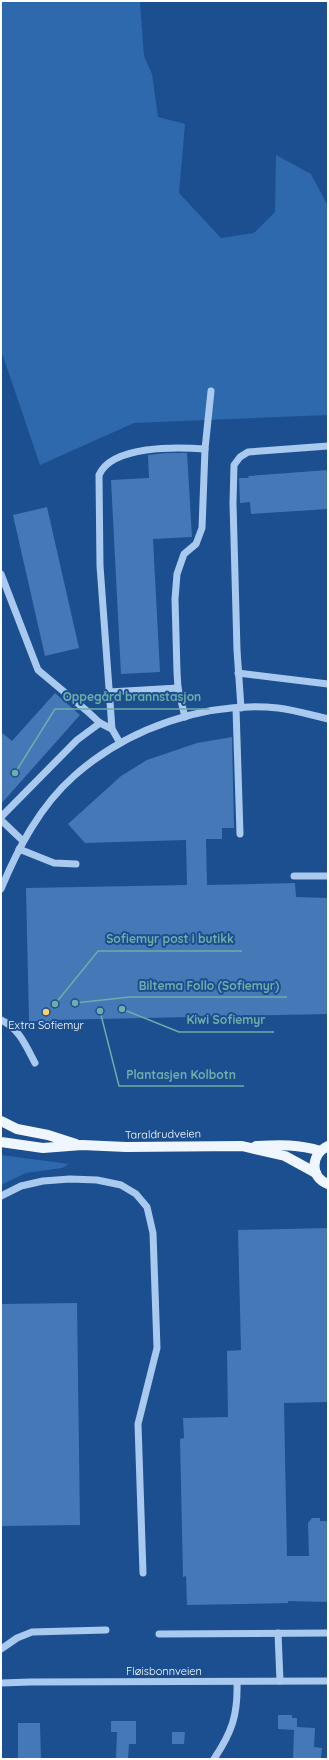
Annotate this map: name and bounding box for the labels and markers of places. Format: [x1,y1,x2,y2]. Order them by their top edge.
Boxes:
callout: Oppegård brannstasjon [55,685,209,709]
callout: Sofiemyr post i butikk [98,927,242,951]
callout: Biltema Follo (Sofiemyr) [130,973,287,997]
marker: Extra Sofiemyr [41,1007,51,1017]
callout: Kiwi Sofiemyr [179,1008,274,1032]
place label: Extra Sofiemyr [8,1018,84,1032]
callout: Plantasjen Kolbotn [119,1062,244,1086]

